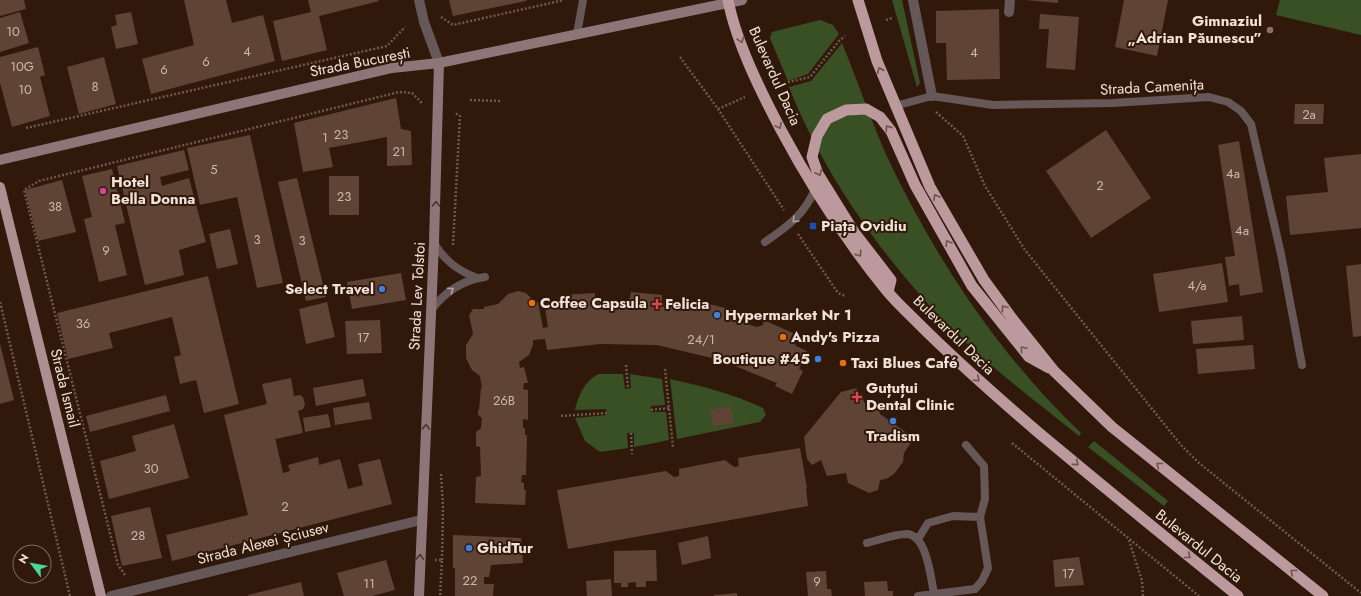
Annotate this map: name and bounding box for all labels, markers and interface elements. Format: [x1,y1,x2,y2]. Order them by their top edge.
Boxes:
place label: Gimnaziul „Adrian Păunescu” [1128,10,1262,49]
house number: 10 [6,22,20,41]
street label: Bulevardul Dacia [743,23,807,129]
marker: Gimnaziul „Adrian Păunescu” [1265,25,1275,35]
one-way arrow [736,37,745,44]
street label: Strada București [308,41,412,83]
house number: 4 [243,42,251,61]
house number: 4 [970,43,978,62]
house number: 6 [202,52,210,71]
house number: 10G [10,57,34,76]
house number: 6 [160,60,168,79]
one-way arrow [877,66,885,73]
street label: Strada Camenița [1100,73,1204,101]
house number: 8 [91,77,99,96]
house number: 10 [18,80,32,99]
house number: 2a [1302,105,1316,124]
one-way arrow [774,121,781,129]
house number: 23 [334,125,348,144]
one-way arrow [885,125,893,132]
house number: 1 [322,128,328,147]
house number: 21 [392,142,406,161]
house number: 5 [210,160,218,179]
house number: 4a [1226,164,1240,183]
one-way arrow [814,169,822,177]
place label: Hotel Bella Donna [111,171,195,210]
house number: 2 [1096,176,1104,195]
marker: Hotel Bella Donna [98,186,108,196]
house number: 23 [337,187,351,206]
one-way arrow [934,194,941,201]
house number: 38 [48,197,62,216]
one-way arrow [431,201,440,207]
one-way arrow [792,215,800,223]
place label: Piața Ovidiu [821,215,907,237]
marker: Piața Ovidiu [808,221,818,231]
house number: 4а [1235,221,1249,240]
house number: 3 [253,230,261,249]
house number: 3 [298,231,306,250]
one-way arrow [946,240,953,247]
house number: 9 [102,241,110,260]
street label: Strada Lev Tolstoi [403,241,431,351]
one-way arrow [854,250,861,257]
house number: 4/a [1187,276,1207,295]
place label: Select Travel [285,278,374,300]
marker: Select Travel [377,284,387,294]
one-way arrow [447,287,454,295]
street label: Bulevardul Dacia [908,290,1000,380]
place label: Coffee Capsula [540,292,647,314]
place label: Felicia [665,293,709,315]
marker: Coffee Capsula [527,298,537,308]
marker: Felicia [652,299,662,309]
place label: Hypermarket Nr 1 [725,304,852,326]
one-way arrow [1002,305,1009,312]
marker: Hypermarket Nr 1 [712,310,722,320]
house number: 36 [76,314,90,333]
place label: Andy's Pizza [790,326,880,348]
house number: 17 [357,328,370,347]
house number: 24/1 [687,330,715,349]
marker: Andy's Pizza [778,332,788,342]
street label: Strada Ismail [45,346,85,430]
one-way arrow [1020,347,1027,354]
place label: Boutique #45 [713,348,810,370]
place label: Taxi Blues Café [851,352,958,374]
marker: Boutique #45 [813,354,823,364]
marker: Taxi Blues Café [838,358,848,368]
one-way arrow [972,374,980,381]
place label: Guțuțui Dental Clinic [866,377,955,416]
house number: 26B [493,391,515,410]
marker: Guțuțui Dental Clinic [851,391,863,403]
marker: Tradism [888,416,898,426]
one-way arrow [422,424,430,430]
place label: Tradism [866,425,920,447]
house number: 30 [144,459,159,478]
one-way arrow [1071,459,1079,466]
one-way arrow [1157,462,1164,469]
house number: 2 [281,497,289,516]
street label: Bulevardul Dacia [1151,504,1247,588]
street label: Strada Alexei Șciusev [195,516,331,570]
house number: 28 [131,526,145,545]
place label: GhidTur [477,537,534,559]
marker: GhidTur [464,543,474,553]
north arrow [12,544,52,584]
text: N [14,551,33,567]
one-way arrow [1183,552,1190,559]
one-way arrow [416,554,425,560]
house number: 17 [1062,564,1075,583]
one-way arrow [1290,569,1297,576]
house number: 22 [463,571,477,590]
house number: 9 [813,572,821,591]
house number: 11 [363,574,375,593]

